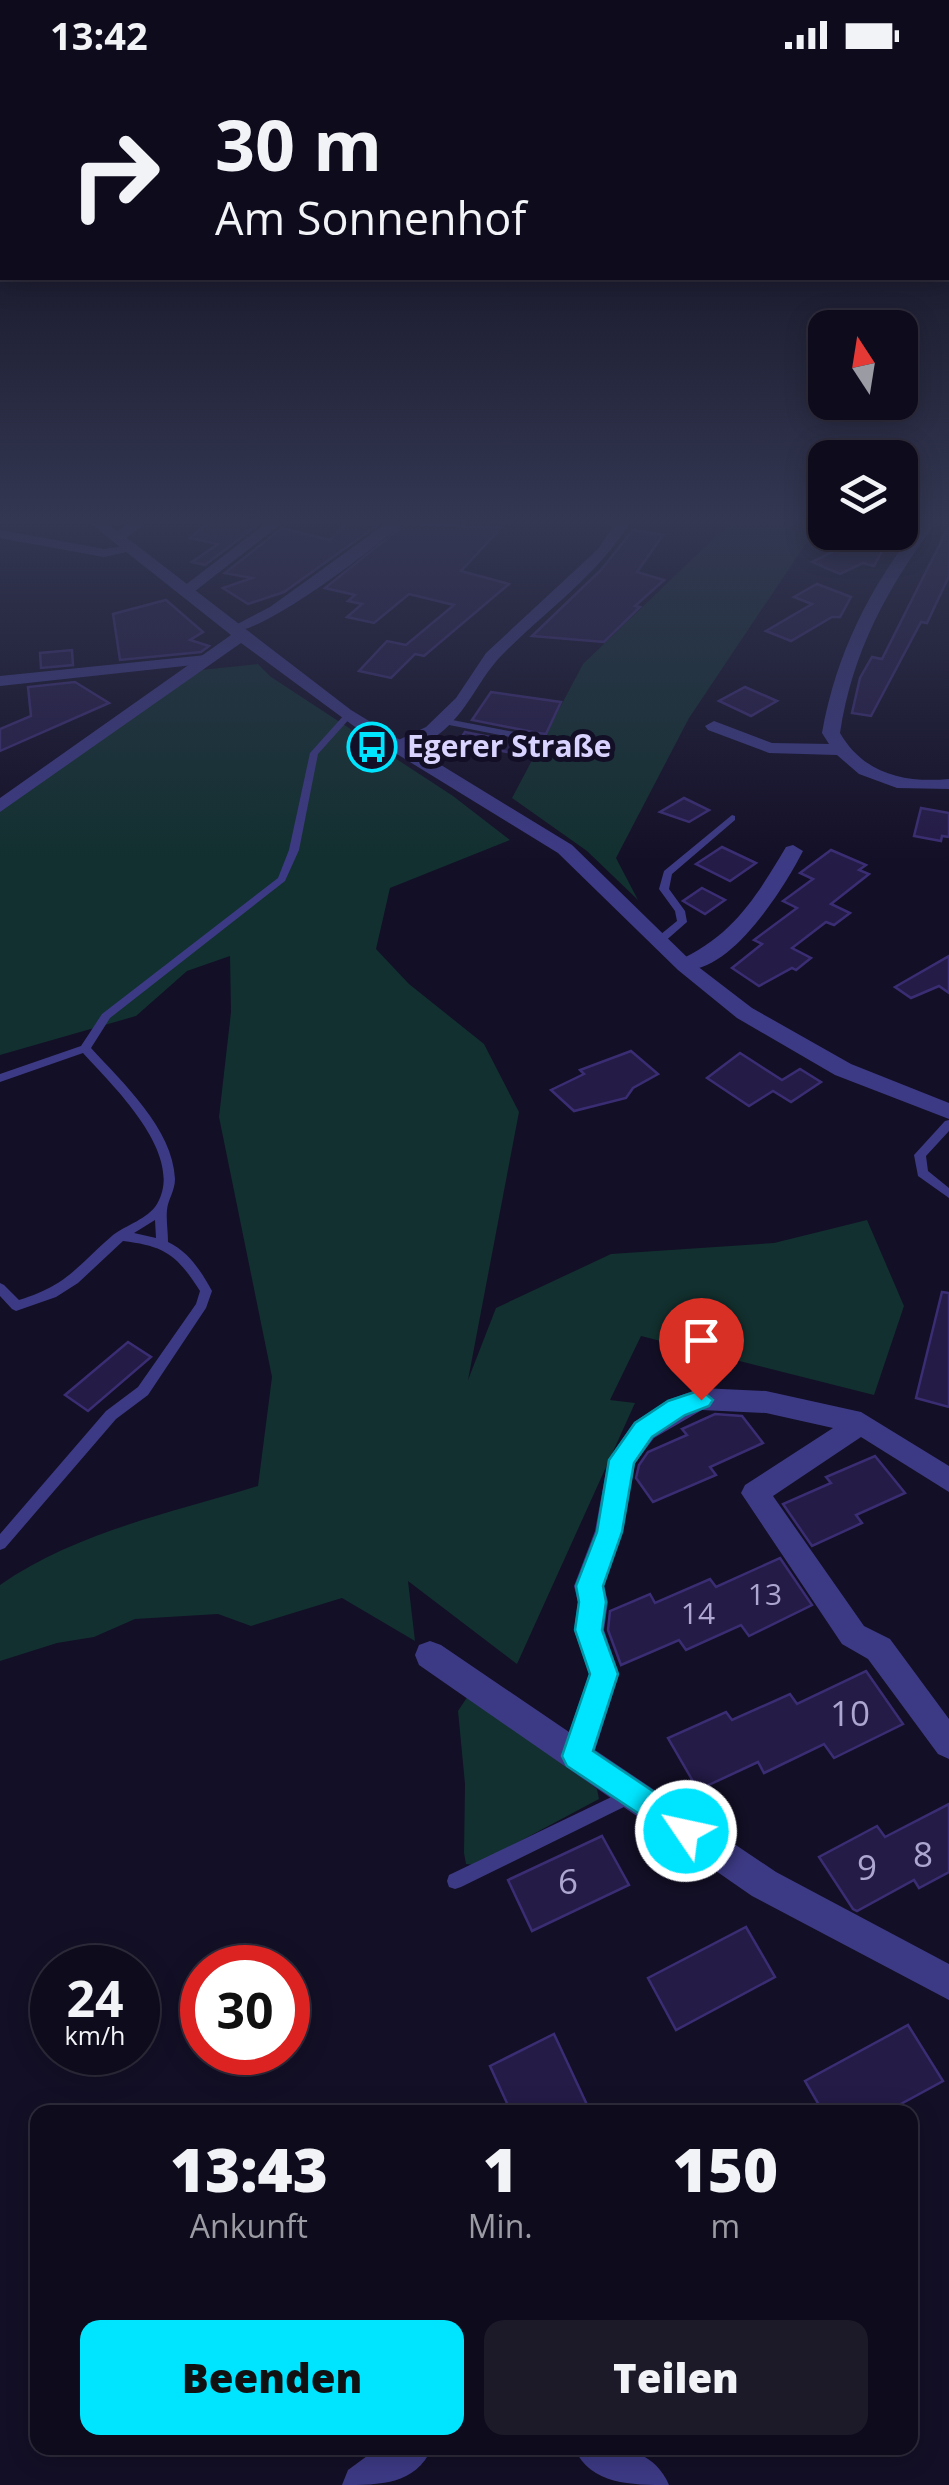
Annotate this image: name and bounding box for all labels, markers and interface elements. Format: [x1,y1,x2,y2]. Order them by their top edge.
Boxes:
text: 13:42 [50,9,148,61]
text: 30 m [215,96,382,192]
icon: right [50,110,180,240]
text: Am Sonnenhof [215,187,526,248]
north arrow [808,310,918,420]
map controls [808,310,918,550]
button: layers [808,440,918,550]
bus stop icon: Egerer Straße [346,721,398,773]
place label: Egerer Straße [407,725,612,766]
pin [659,1298,744,1401]
icon: arrive [674,1313,729,1368]
house number: 13 [748,1573,782,1614]
house number: 14 [681,1592,715,1633]
house number: 10 [830,1689,870,1736]
position arrow [634,1779,738,1883]
house number: 8 [913,1830,933,1877]
house number: 9 [857,1843,877,1890]
house number: 6 [558,1857,578,1904]
speed limit sign: 30 [180,1945,310,2075]
text: 24 [66,1964,124,2032]
text: km/h [65,2018,125,2052]
text: 13:43 [170,2128,328,2210]
text: 1 [483,2128,518,2210]
text: 150 [673,2128,778,2210]
text: Ankunft [190,2204,308,2247]
text: Min. [468,2204,533,2247]
text: m [711,2204,740,2247]
button: Beenden [80,2320,464,2435]
button: Teilen [484,2320,868,2435]

